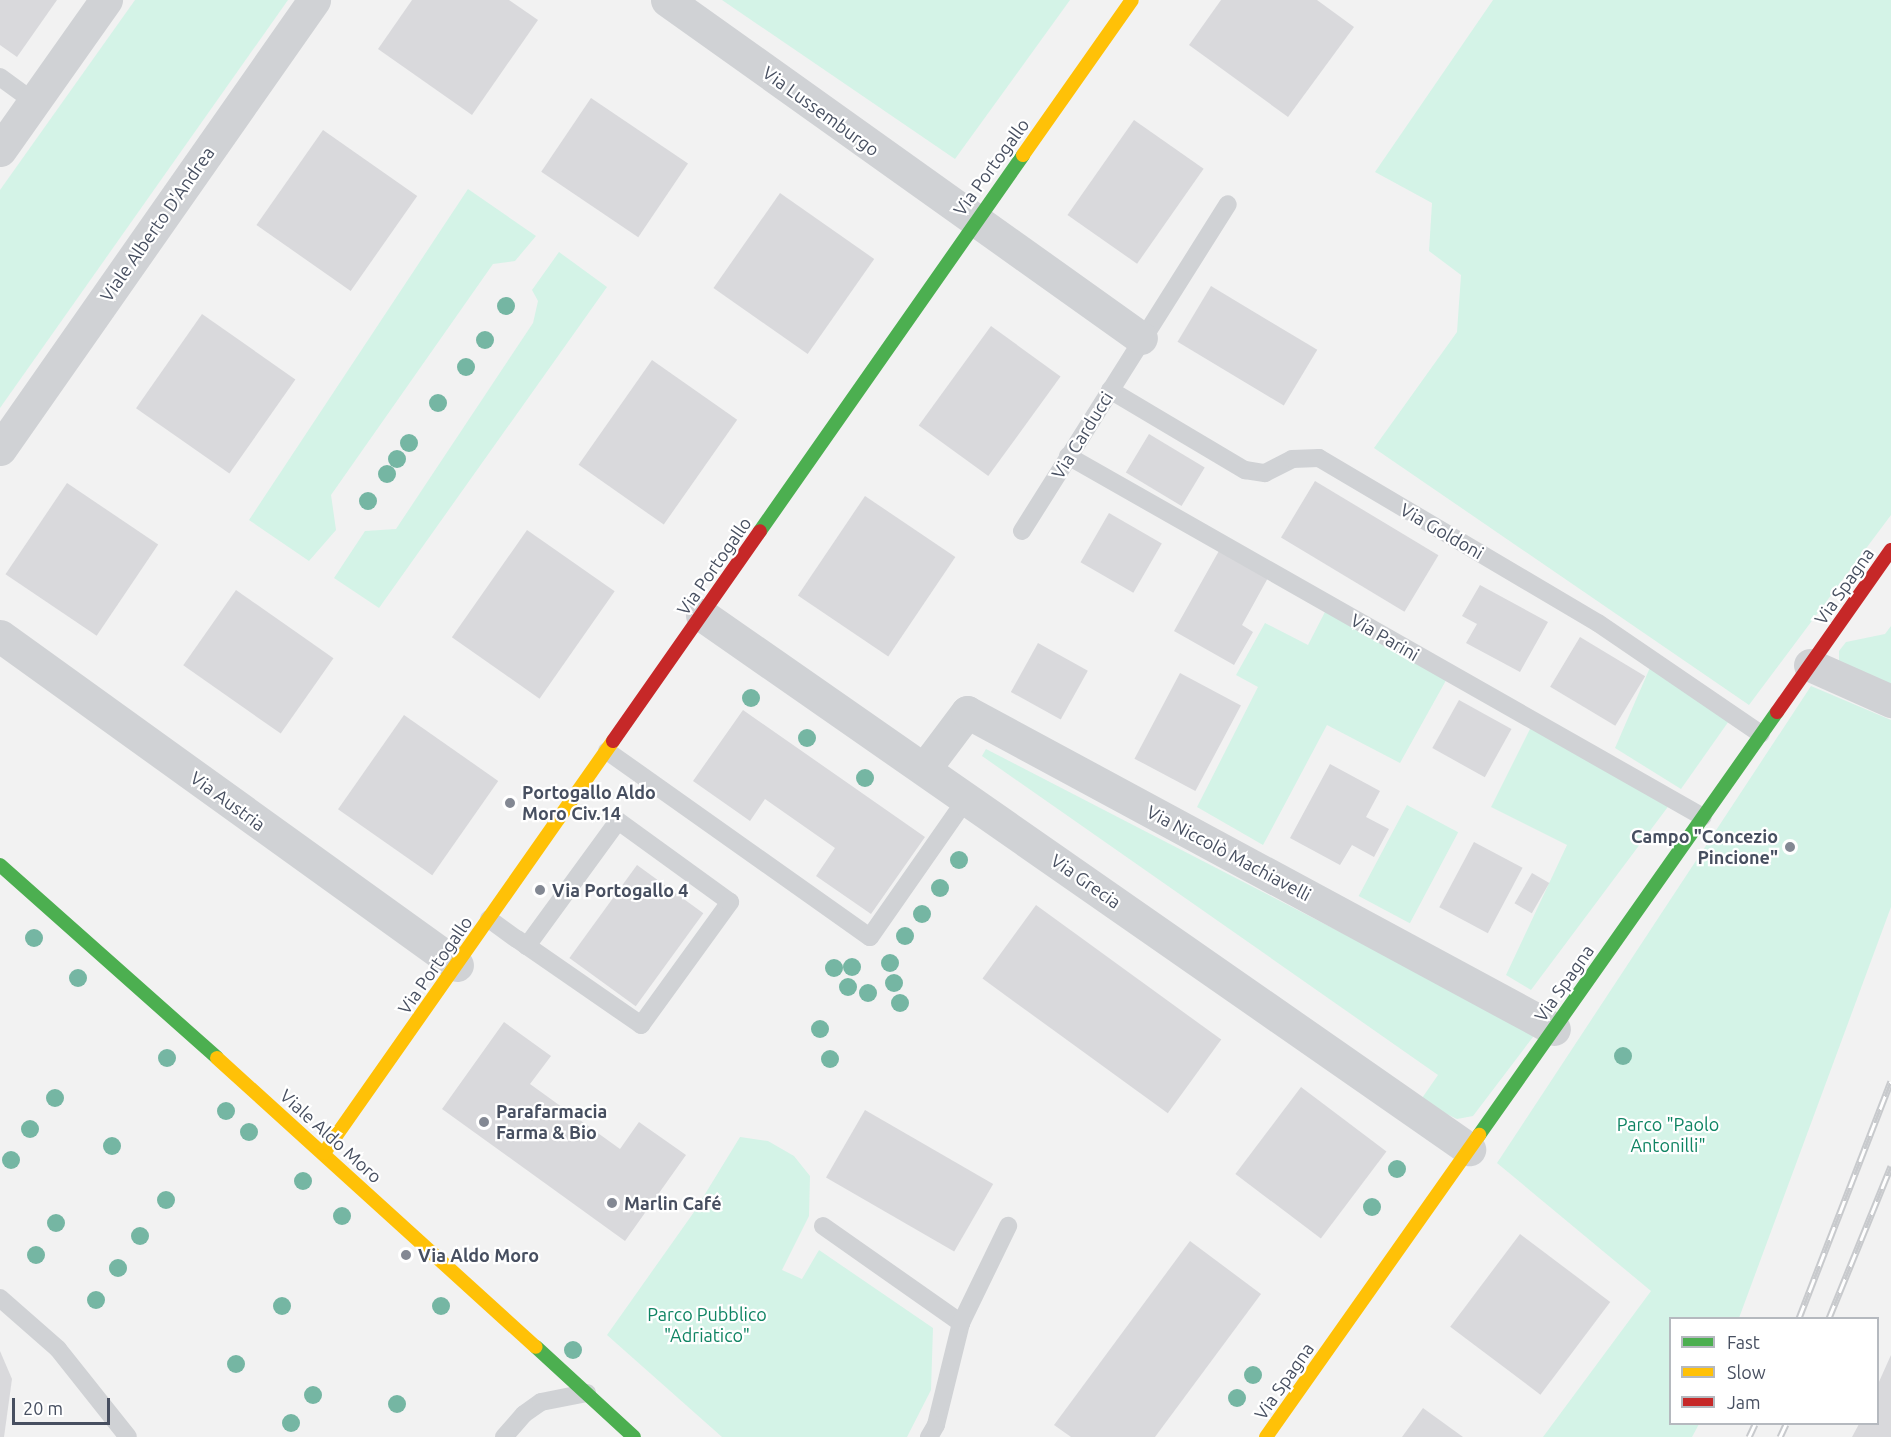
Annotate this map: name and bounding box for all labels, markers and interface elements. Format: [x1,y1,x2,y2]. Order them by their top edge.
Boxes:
street label: Via Lussemburgo [759,61,883,161]
street label: Via Portogallo [949,114,1033,220]
street label: Viale Alberto D'Andrea [95,142,219,306]
street label: Via Carducci [1047,387,1117,483]
street label: Via Goldoni [1396,498,1488,564]
street label: Via Portogallo [672,513,756,619]
street label: Via Spagna [1810,543,1878,629]
street label: Via Parini [1347,609,1423,665]
street label: Via Austria [186,767,270,835]
place label: Portogallo Aldo Moro Civ.14 [522,782,656,824]
marker: Portogallo Aldo Moro Civ.14 [503,796,517,810]
street label: Via Niccolò Machiavelli [1143,800,1315,906]
place label: Campo "Concezio Pincione" [1631,826,1778,868]
marker: Campo "Concezio Pincione" [1783,840,1797,854]
street label: Via Grecia [1047,849,1125,913]
place label: Via Portogallo 4 [552,879,688,901]
marker: Via Portogallo 4 [533,883,547,897]
street label: Via Portogallo [393,912,477,1018]
street label: Via Spagna [1530,940,1598,1026]
street label: Viale Aldo Moro [276,1085,386,1187]
place label: Parafarmacia Farma & Bio [496,1101,607,1144]
park label: Parco "Paolo Antonilli" [1617,1114,1719,1156]
marker: Parafarmacia Farma & Bio [477,1115,491,1129]
place label: Marlin Café [624,1192,722,1214]
marker: Marlin Café [605,1196,619,1210]
place label: Via Aldo Moro [418,1244,539,1266]
marker: Via Aldo Moro [399,1248,413,1262]
park label: Parco Pubblico "Adriatico" [647,1304,767,1346]
legend [1669,1317,1879,1425]
text: Fast [1727,1332,1760,1352]
street label: Via Spagna [1250,1338,1318,1424]
text: Slow [1727,1362,1766,1382]
scale bar [15,1386,112,1424]
text: Jam [1727,1392,1761,1412]
text: 20 m [23,1398,63,1418]

